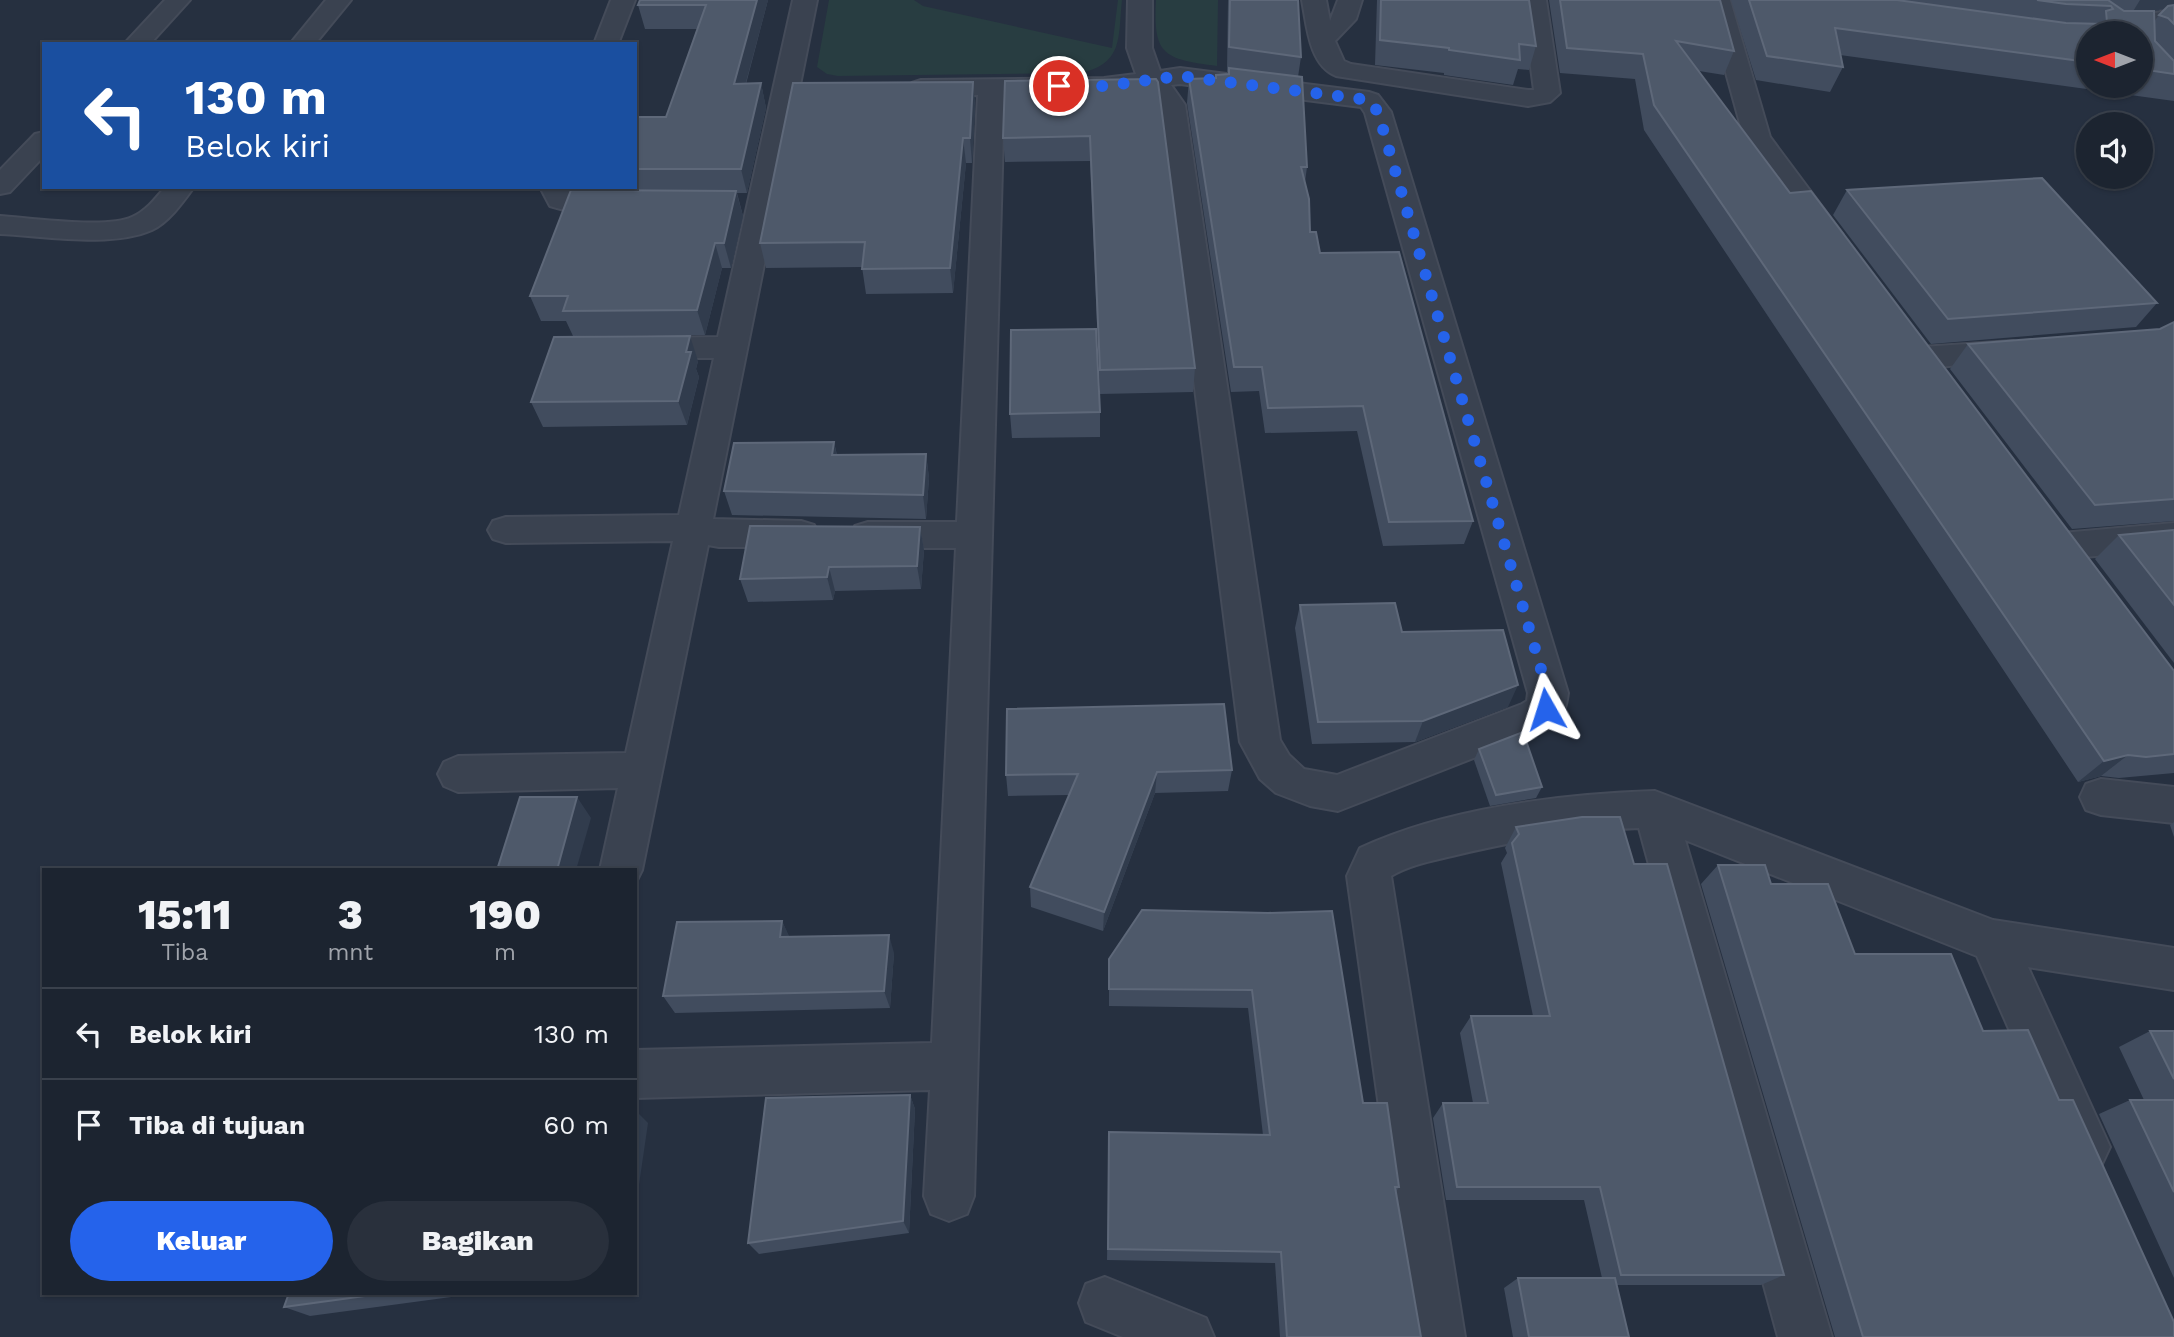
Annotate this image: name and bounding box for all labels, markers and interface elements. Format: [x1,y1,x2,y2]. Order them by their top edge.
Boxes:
north arrow [2076,21,2152,98]
map controls [2076,21,2153,189]
pin [1029,56,1089,116]
icon: arrive [1040,67,1078,105]
text: 130 m [185,68,327,126]
icon: left [70,70,161,161]
button: sound [2076,112,2153,189]
text: Belok kiri [185,127,330,165]
position arrow [1509,672,1583,746]
text: 15:11 [138,890,231,939]
text: 3 [338,890,363,939]
text: 190 [469,890,541,939]
text: Tiba [161,939,208,966]
text: mnt [327,939,373,966]
text: m [494,939,516,966]
icon: left [70,1015,108,1053]
text: Belok kiri [129,1019,252,1049]
text: 130 m [534,1019,609,1049]
icon: arrive [70,1106,108,1144]
text: Tiba di tujuan [129,1110,305,1140]
text: 60 m [543,1110,609,1140]
button: Keluar [70,1201,333,1281]
button: Bagikan [347,1201,609,1281]

